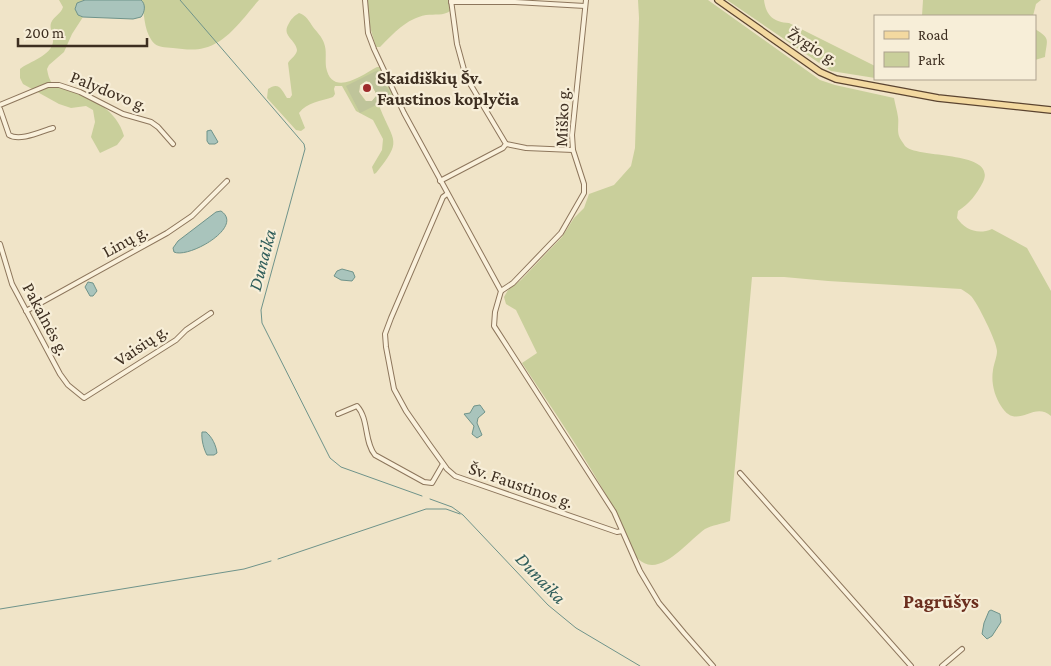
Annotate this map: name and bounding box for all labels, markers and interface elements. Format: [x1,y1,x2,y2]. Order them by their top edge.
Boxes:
scale bar [18,15,146,47]
legend [874,15,1036,80]
street label: Žygio g. [784,23,842,69]
text: 200 m [25,25,64,41]
text: Road [918,27,949,43]
text: Park [918,52,945,68]
street label: Palydovo g. [68,66,150,116]
place label: Skaidiškių Šv. Faustinos koplyčia [377,68,519,109]
marker: Skaidiškių Šv. Faustinos koplyčia [361,82,373,94]
street label: Miško g. [551,87,573,147]
street label: Linų g. [99,220,151,262]
water label: Dunaika [244,227,280,293]
street label: Pakalnės g. [19,279,73,359]
street label: Vaisių g. [111,320,171,370]
street label: Šv. Faustinos g. [466,458,576,512]
water label: Dunaika [512,548,570,608]
district label: Pagrūšys [903,590,979,612]

